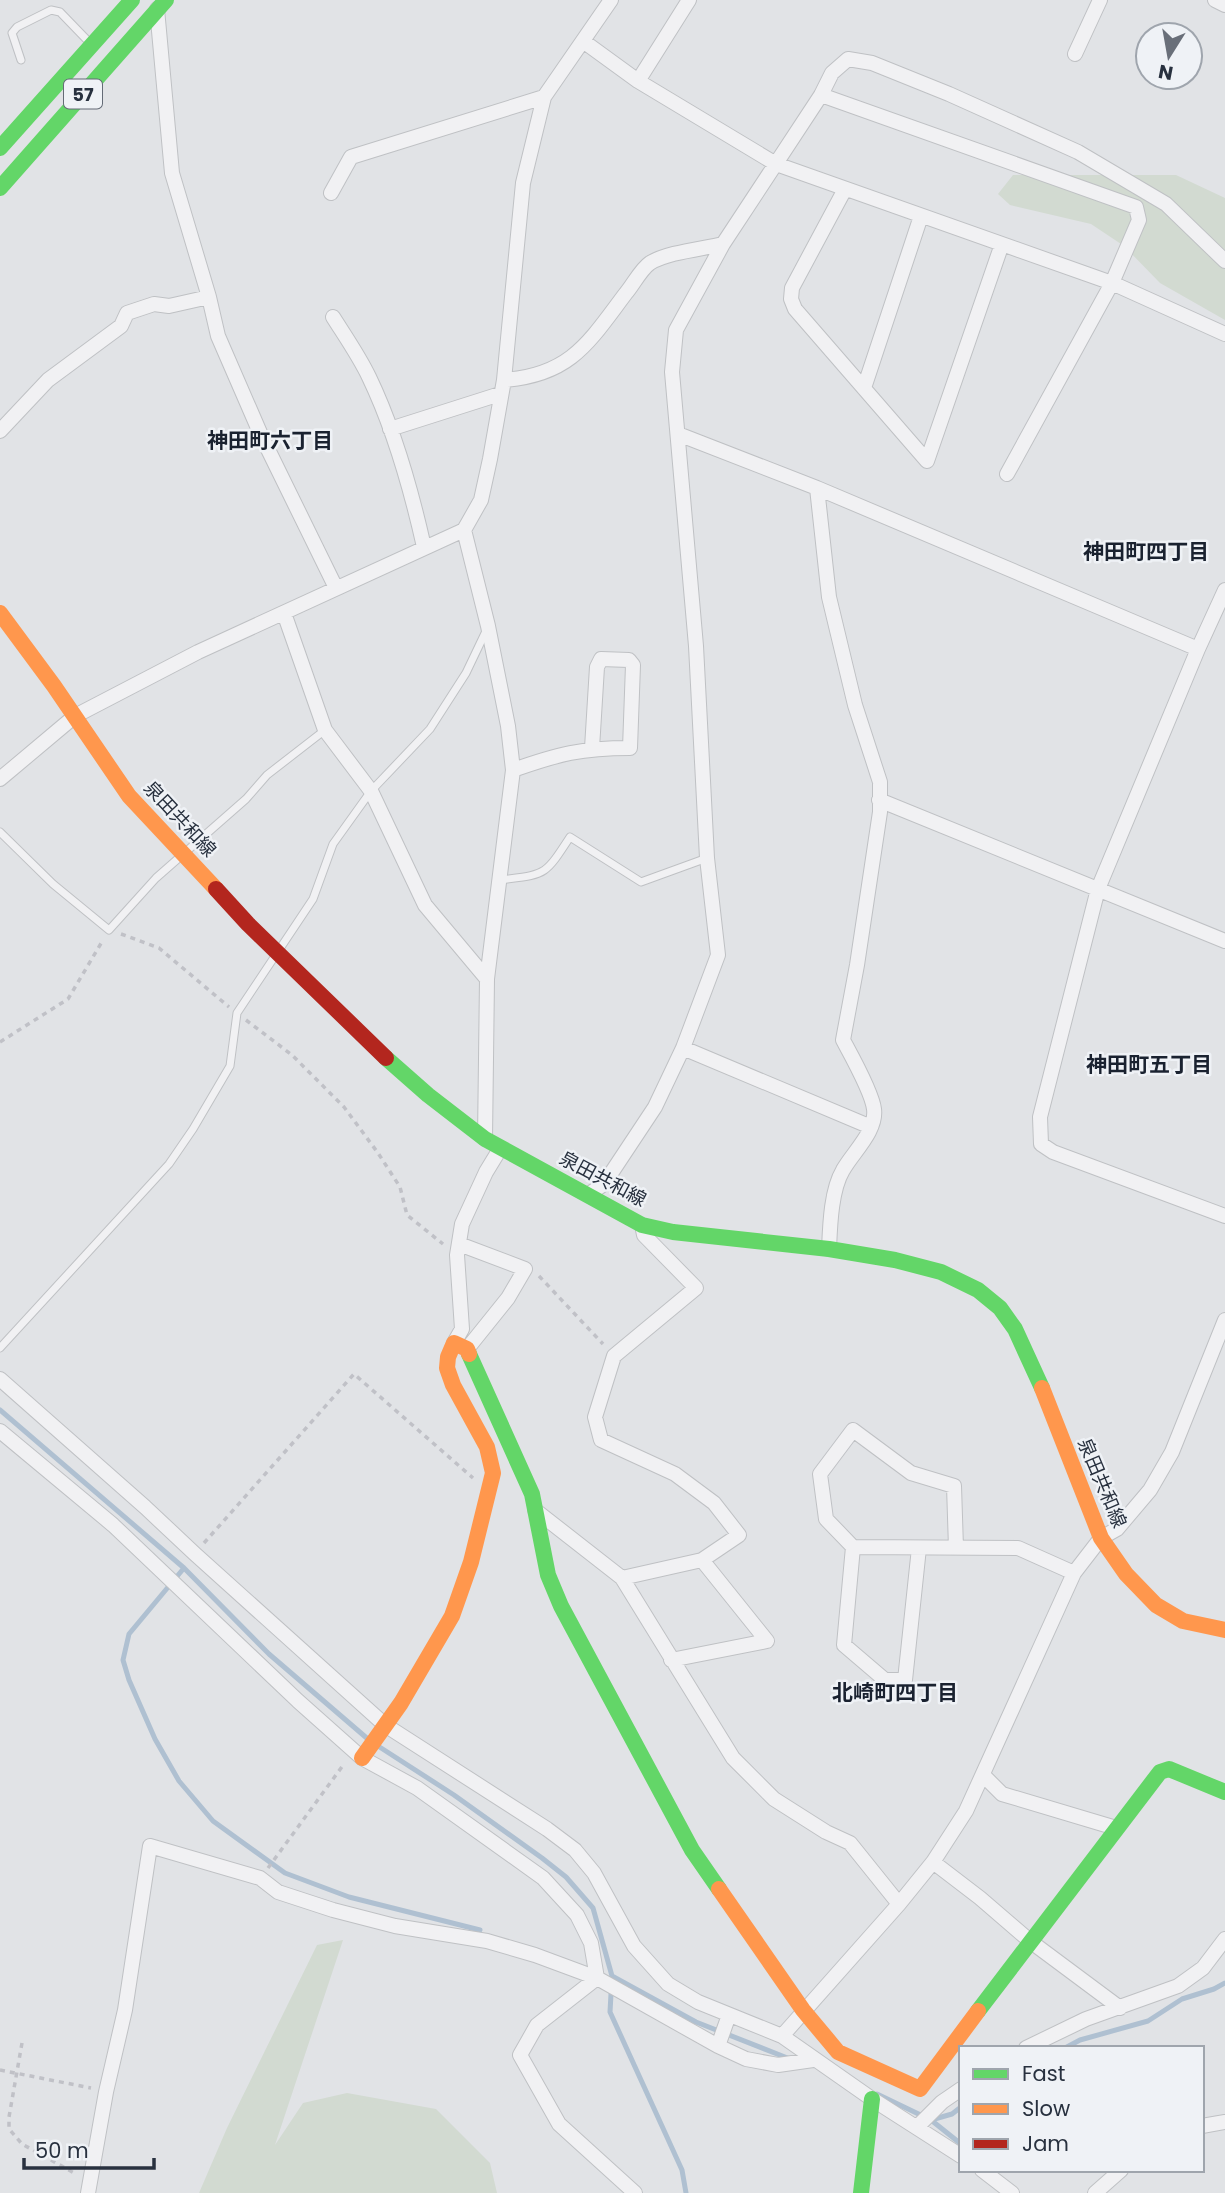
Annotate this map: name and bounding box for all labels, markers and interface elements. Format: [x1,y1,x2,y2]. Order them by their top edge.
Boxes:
north arrow [1134,21,1204,91]
text: N [1156,58,1175,87]
road number: 57 [64,80,102,108]
district label: 神田町六丁目 [207,426,333,455]
district label: 神田町四丁目 [1083,537,1209,566]
street label: 泉田共和線 [138,775,222,863]
district label: 神田町五丁目 [1086,1050,1212,1079]
street label: 泉田共和線 [555,1145,651,1213]
street label: 泉田共和線 [1071,1434,1133,1532]
district label: 北崎町四丁目 [832,1678,958,1707]
legend [959,2046,1204,2172]
text: Fast [1022,2059,1065,2088]
text: Slow [1022,2094,1070,2123]
scale bar [24,2126,154,2170]
text: Jam [1022,2129,1069,2158]
text: 50 m [35,2136,89,2165]

